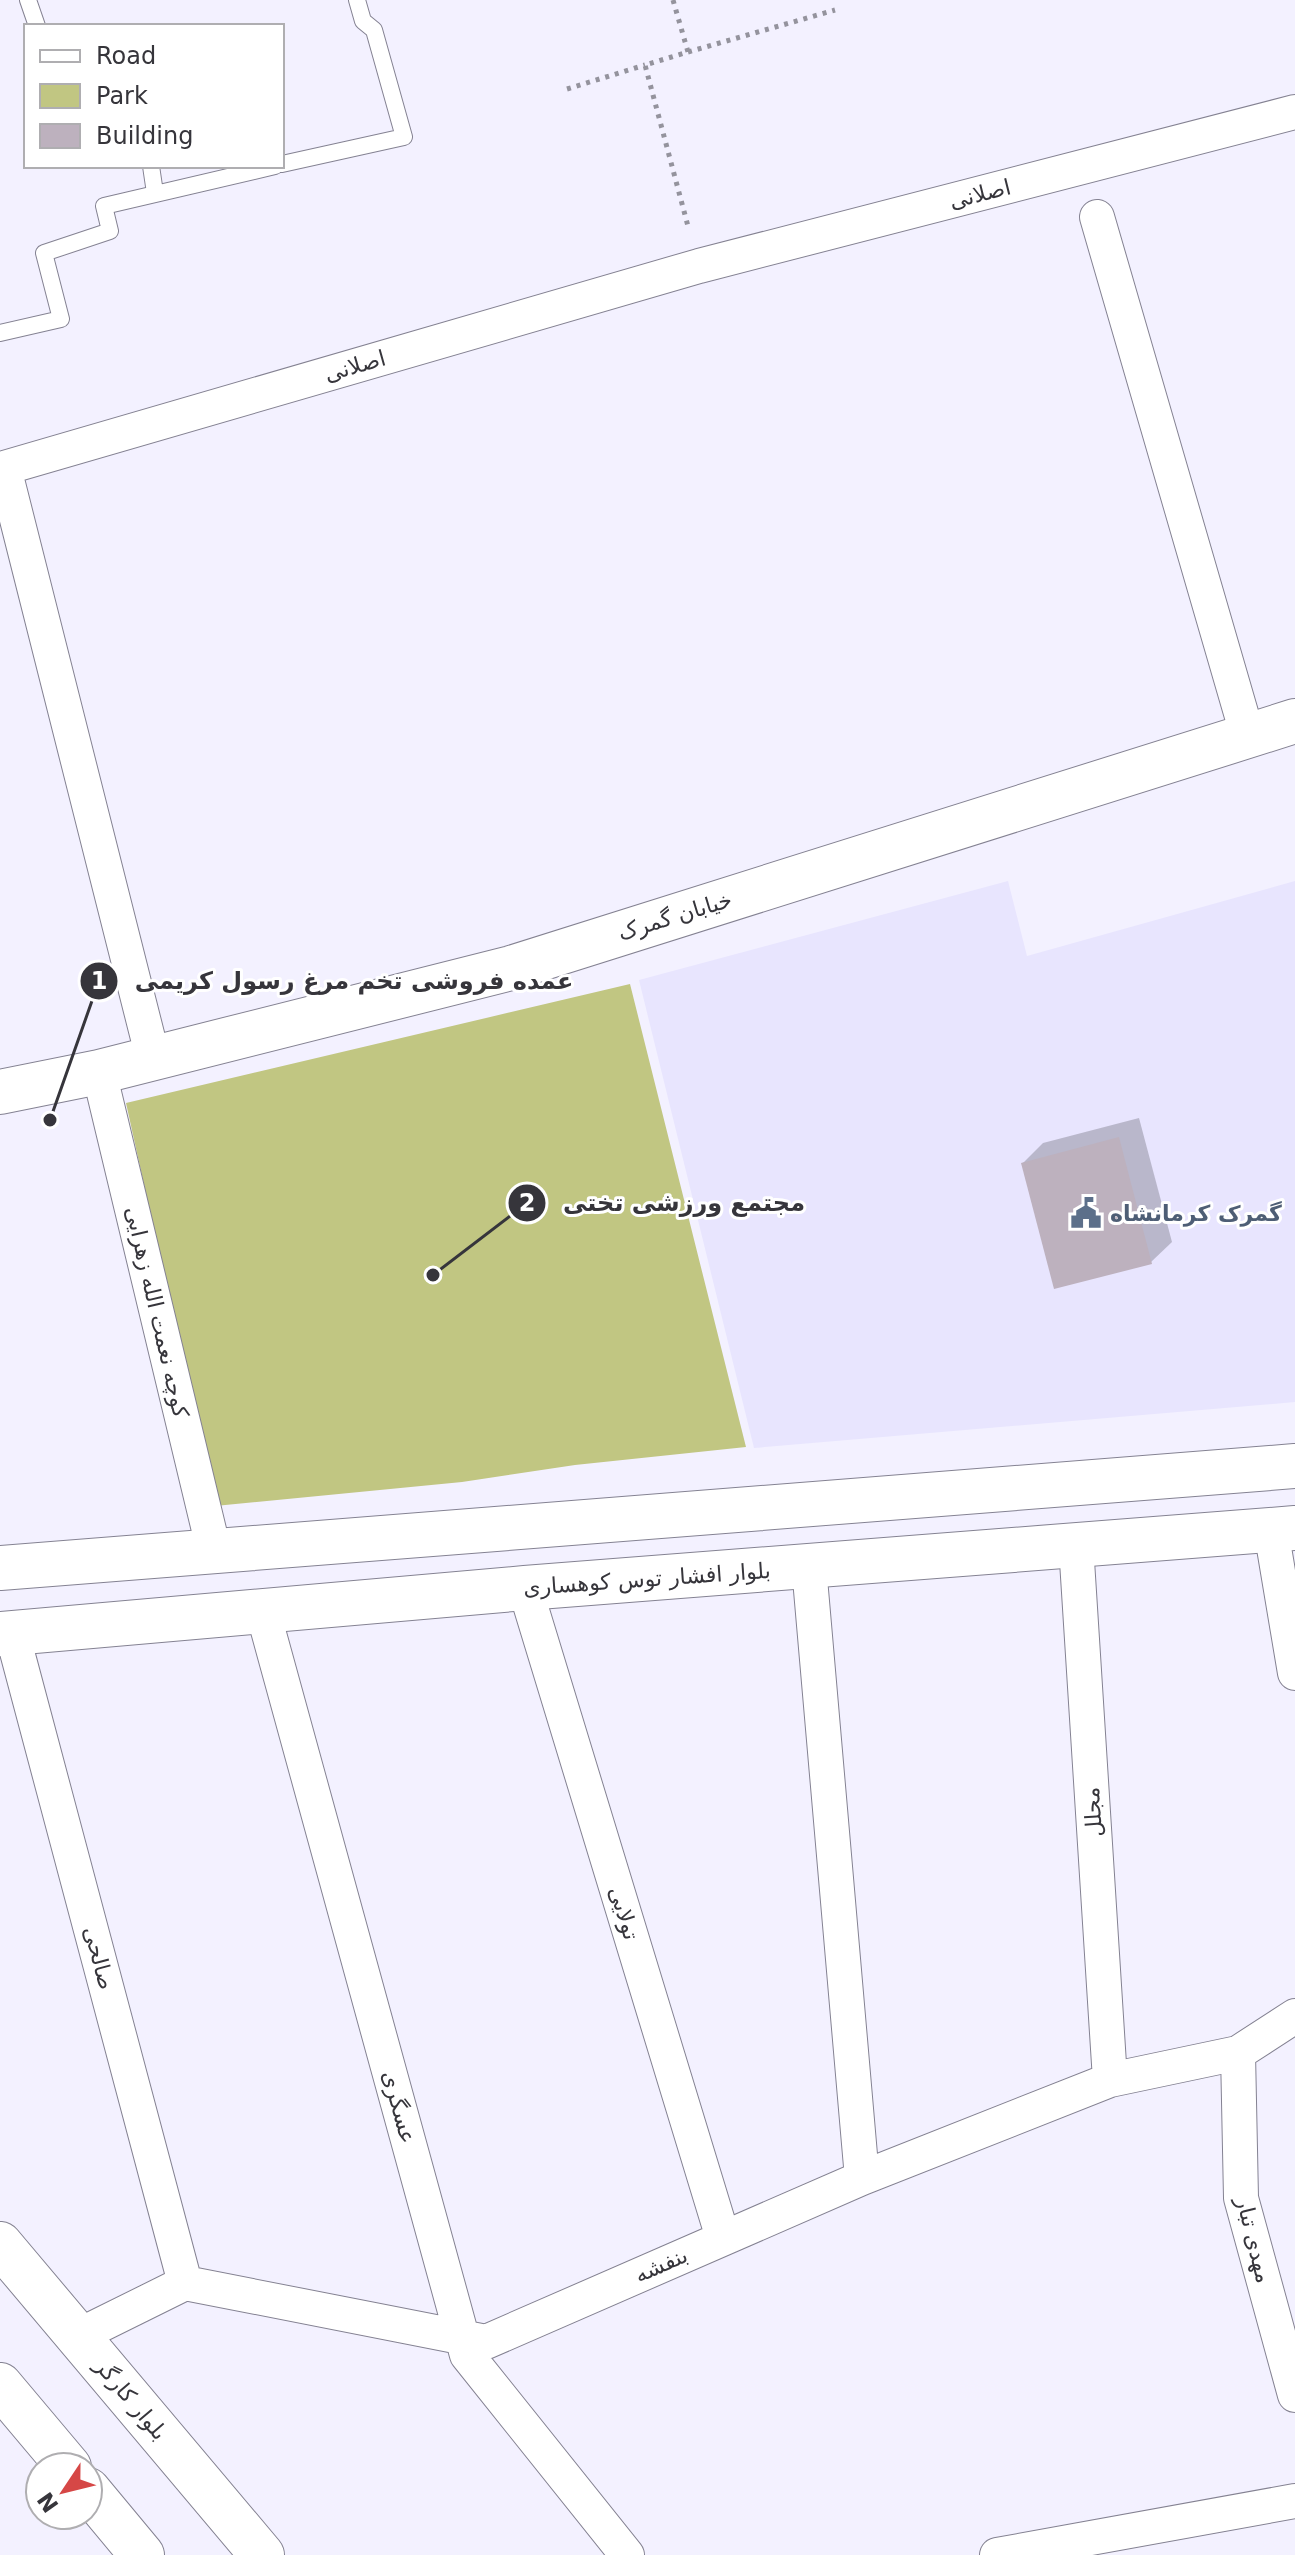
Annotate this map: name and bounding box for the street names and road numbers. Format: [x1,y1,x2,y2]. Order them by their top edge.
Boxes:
street label: اصلانی [947,174,1013,214]
street label: اصلانی [322,345,388,387]
street label: خیابان گمرک [615,887,735,945]
street label: کوچه نعمت الله زهرایی [121,1204,194,1421]
street label: بلوار افشار توس کوهساری [522,1558,772,1601]
street label: مجلل [1079,1786,1107,1838]
street label: تولایی [604,1883,644,1943]
street label: صالحی [79,1924,119,1992]
street label: عسگری [377,2068,421,2146]
street label: مهدی تبار [1231,2193,1277,2286]
street label: بنفشه [631,2242,691,2288]
street label: بلوار کارگر [89,2352,172,2445]

